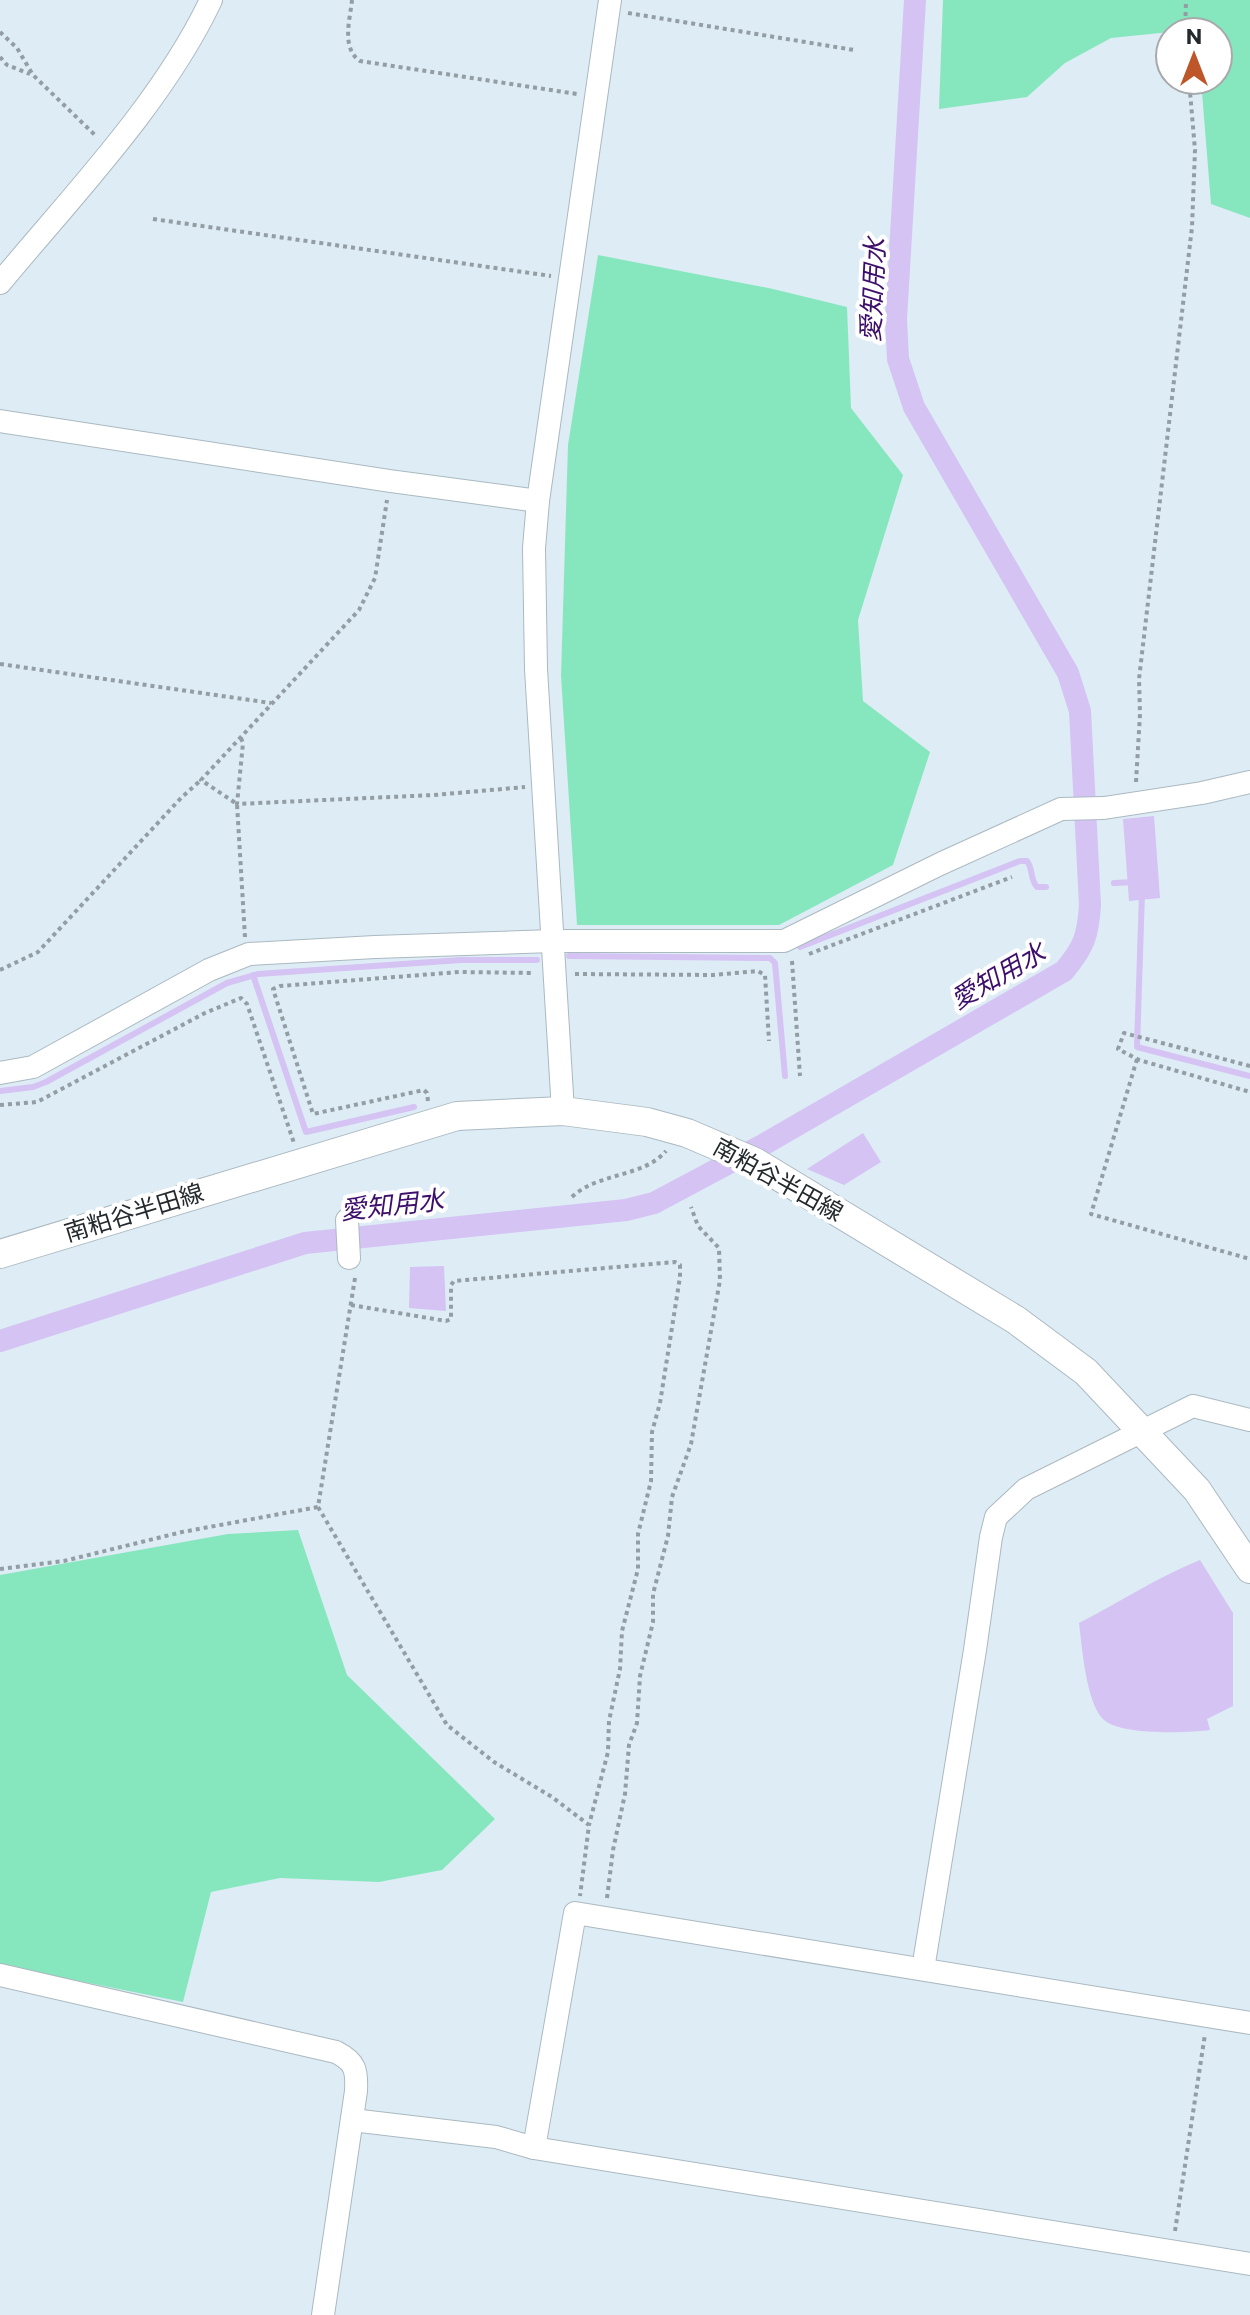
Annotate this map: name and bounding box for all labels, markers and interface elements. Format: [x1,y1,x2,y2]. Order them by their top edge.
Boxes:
north arrow [1154,16,1234,96]
text: N [1186,22,1202,49]
water label: 愛知用水 [853,234,890,343]
water label: 愛知用水 [944,934,1053,1014]
street label: 南粕谷半田線 [709,1131,849,1226]
street label: 南粕谷半田線 [60,1177,207,1246]
water label: 愛知用水 [339,1182,448,1224]

